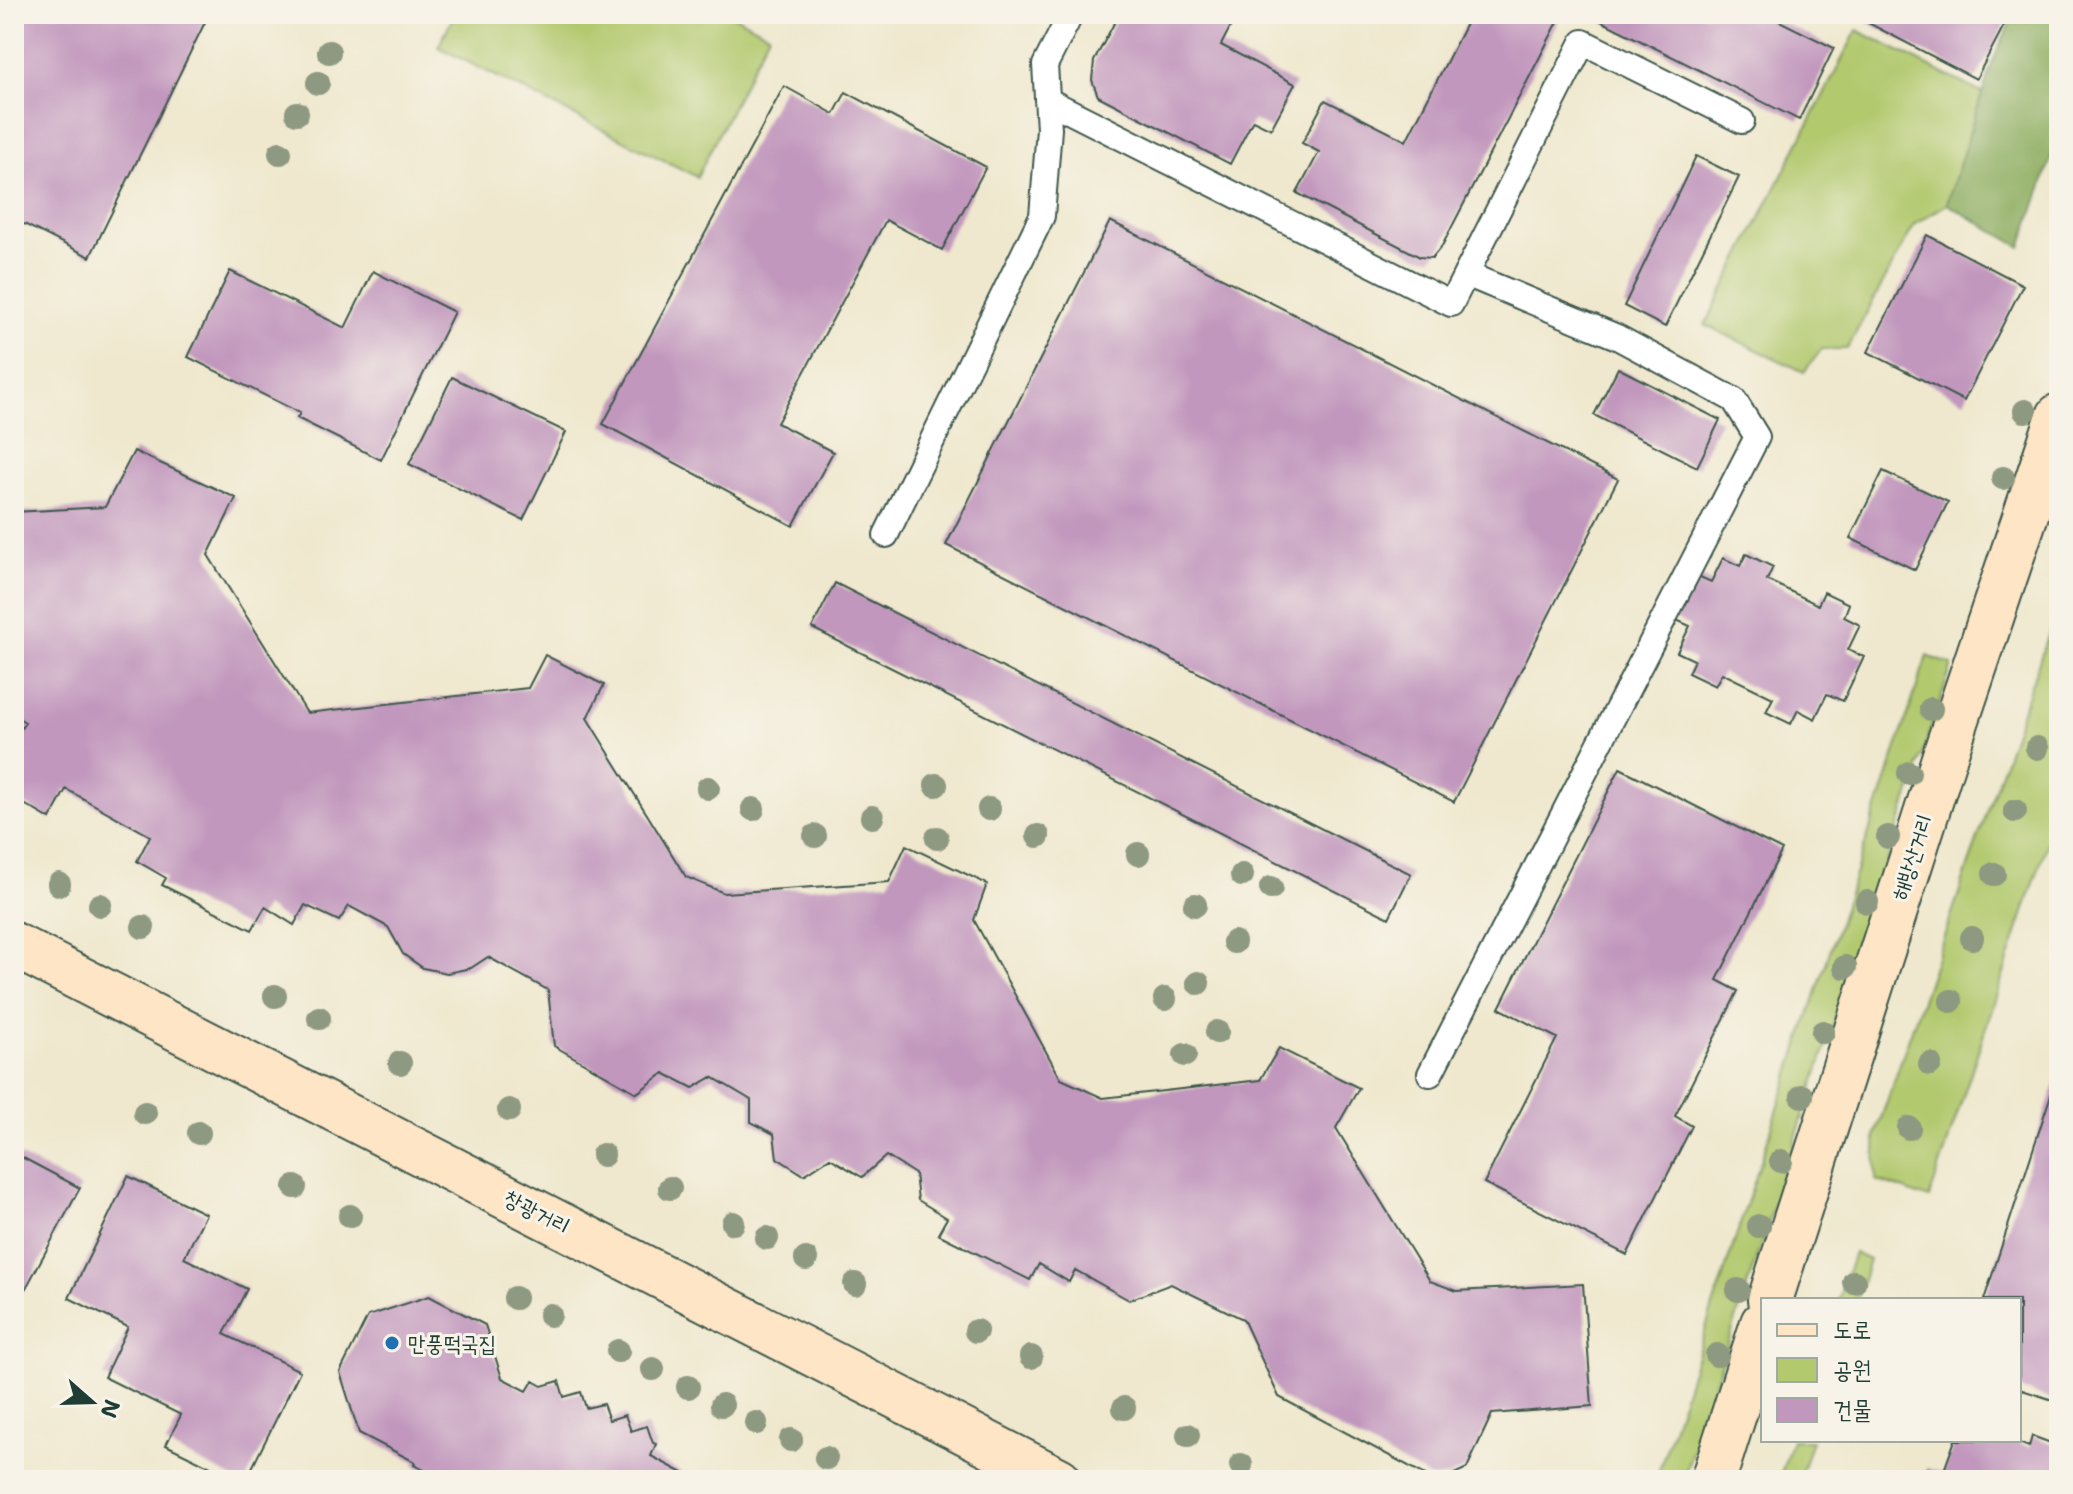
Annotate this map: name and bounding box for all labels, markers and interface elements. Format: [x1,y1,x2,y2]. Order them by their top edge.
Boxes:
street label: 해방산거리 [1885,810,1939,904]
street label: 창광거리 [499,1183,575,1241]
legend [1761,1298,2021,1442]
text: 도로 [1833,1314,1872,1346]
place label: 만풍떡국집 [408,1329,497,1358]
marker: 만풍떡국집 [383,1334,401,1352]
text: 공원 [1833,1354,1872,1386]
north arrow [52,1362,132,1442]
text: 건물 [1833,1394,1872,1426]
text: N [94,1396,127,1422]

